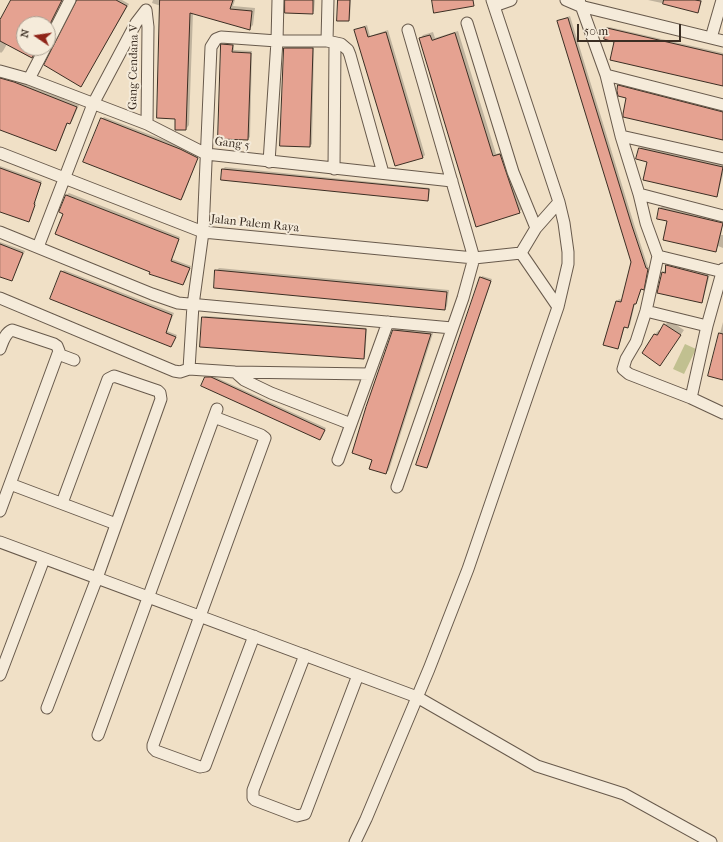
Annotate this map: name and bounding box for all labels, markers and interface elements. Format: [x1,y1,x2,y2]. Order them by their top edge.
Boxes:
north arrow [16,16,56,56]
scale bar [579,16,683,42]
street label: Gang Cendana V [126,24,142,110]
text: 50 m [584,24,608,38]
text: N [18,28,32,39]
street label: Gang 5 [214,135,250,153]
street label: Jalan Palem Raya [210,212,300,236]

